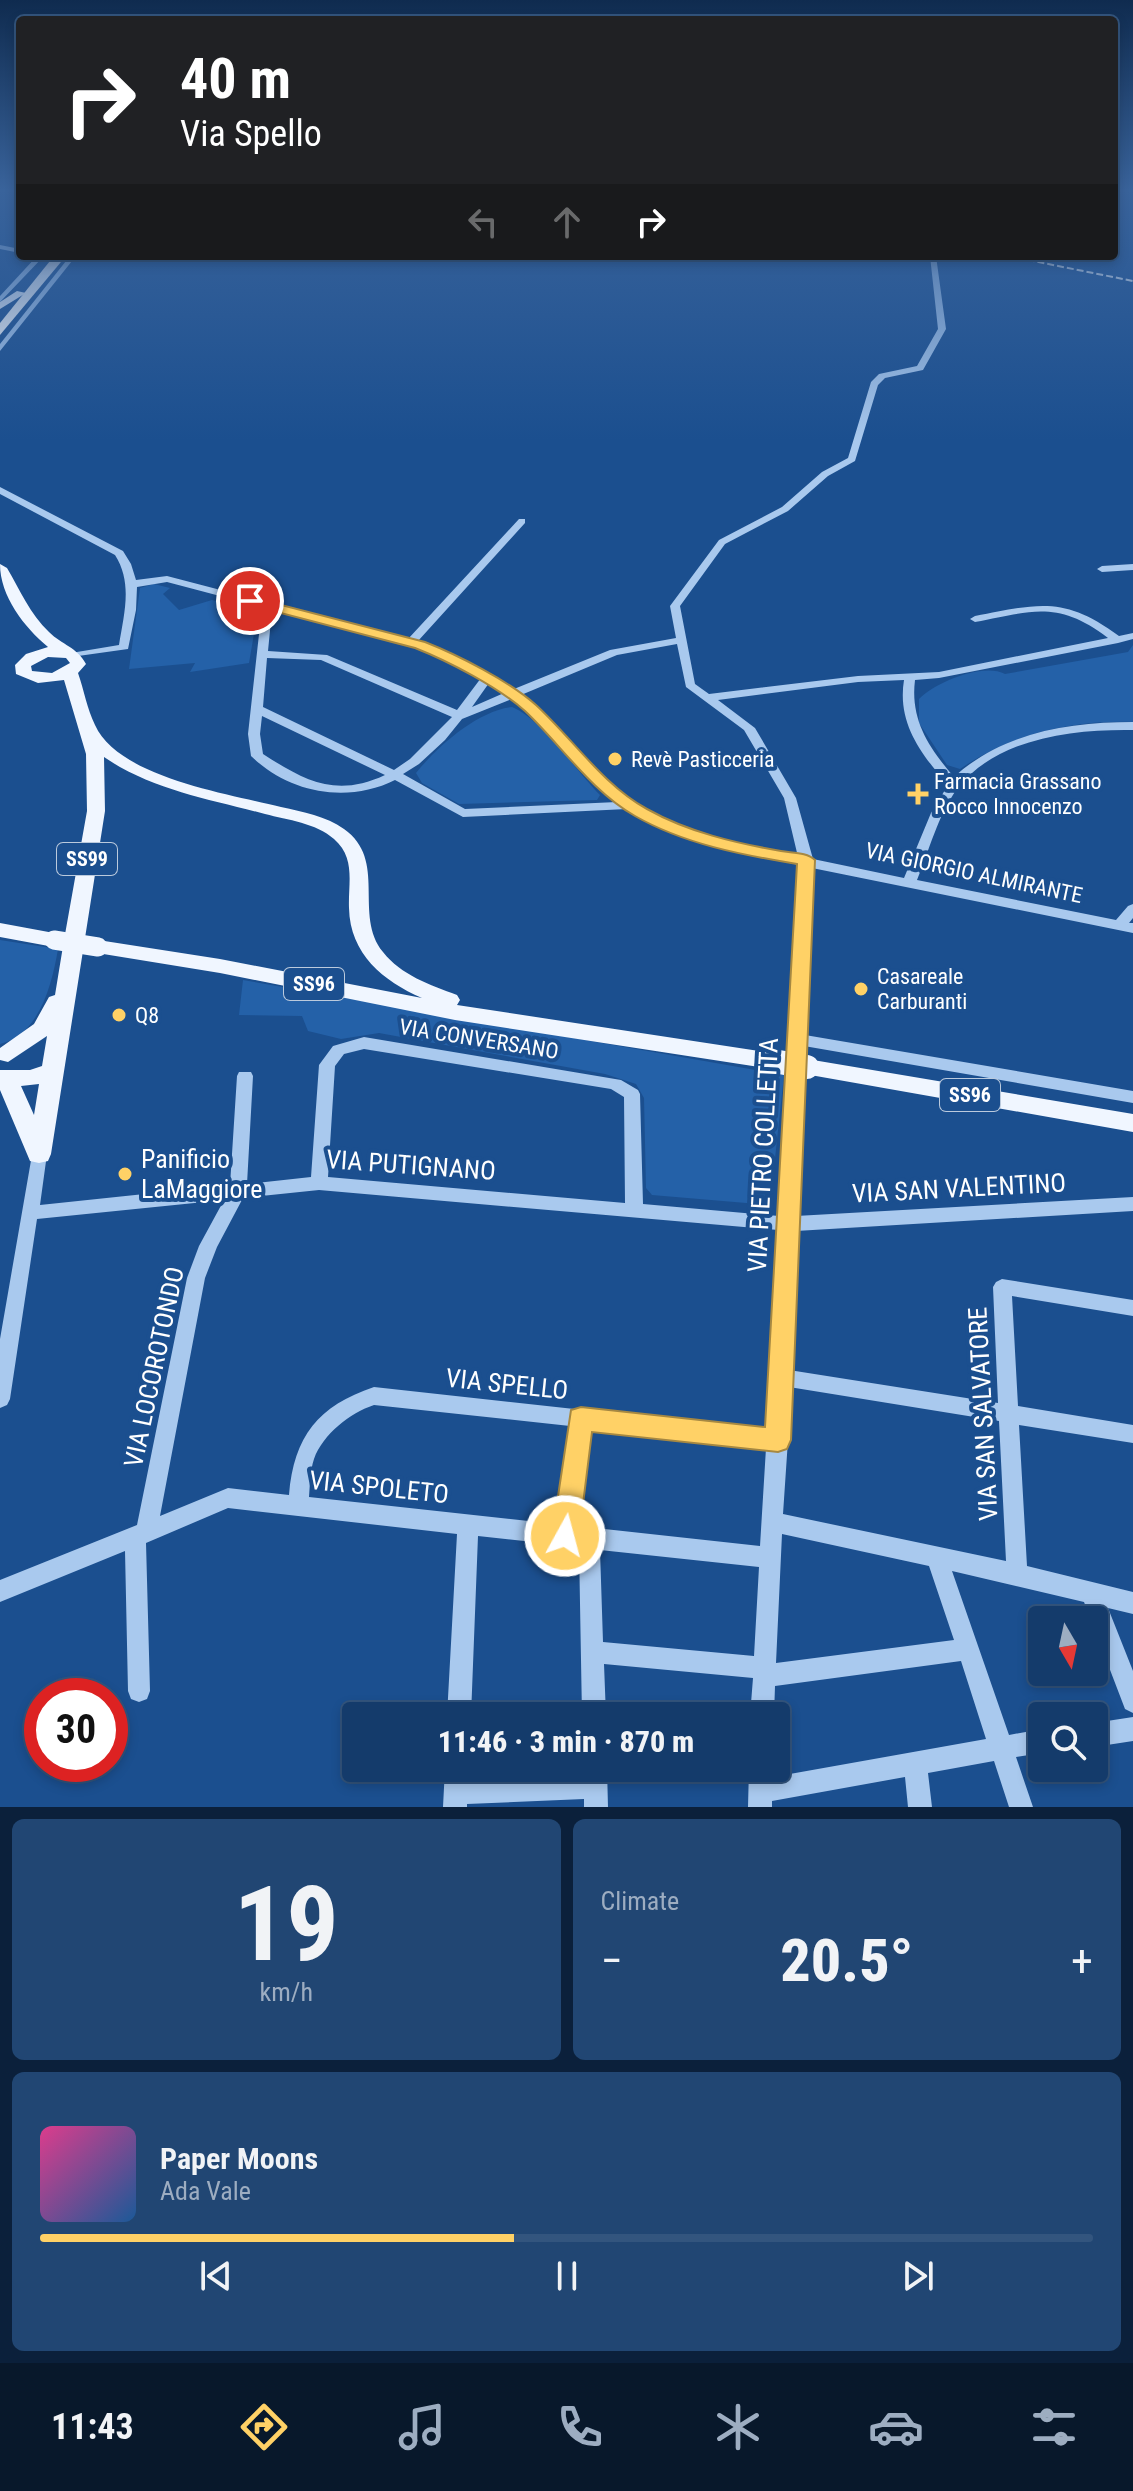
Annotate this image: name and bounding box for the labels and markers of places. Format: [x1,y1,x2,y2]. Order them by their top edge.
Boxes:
pin [216,567,284,635]
place label: Revè Pasticceria [631,747,775,772]
marker: Revè Pasticceria [606,750,624,768]
place label: Farmacia Grassano Rocco Innocenzo [934,769,1101,819]
marker: Farmacia Grassano Rocco Innocenzo [909,785,927,803]
place label: Casareale Carburanti [877,964,967,1014]
marker: Casareale Carburanti [852,980,870,998]
place label: Q8 [135,1003,159,1028]
marker: Q8 [110,1006,128,1024]
place label: Panificio LaMaggiore [141,1144,262,1204]
marker: Panificio LaMaggiore [116,1165,134,1183]

